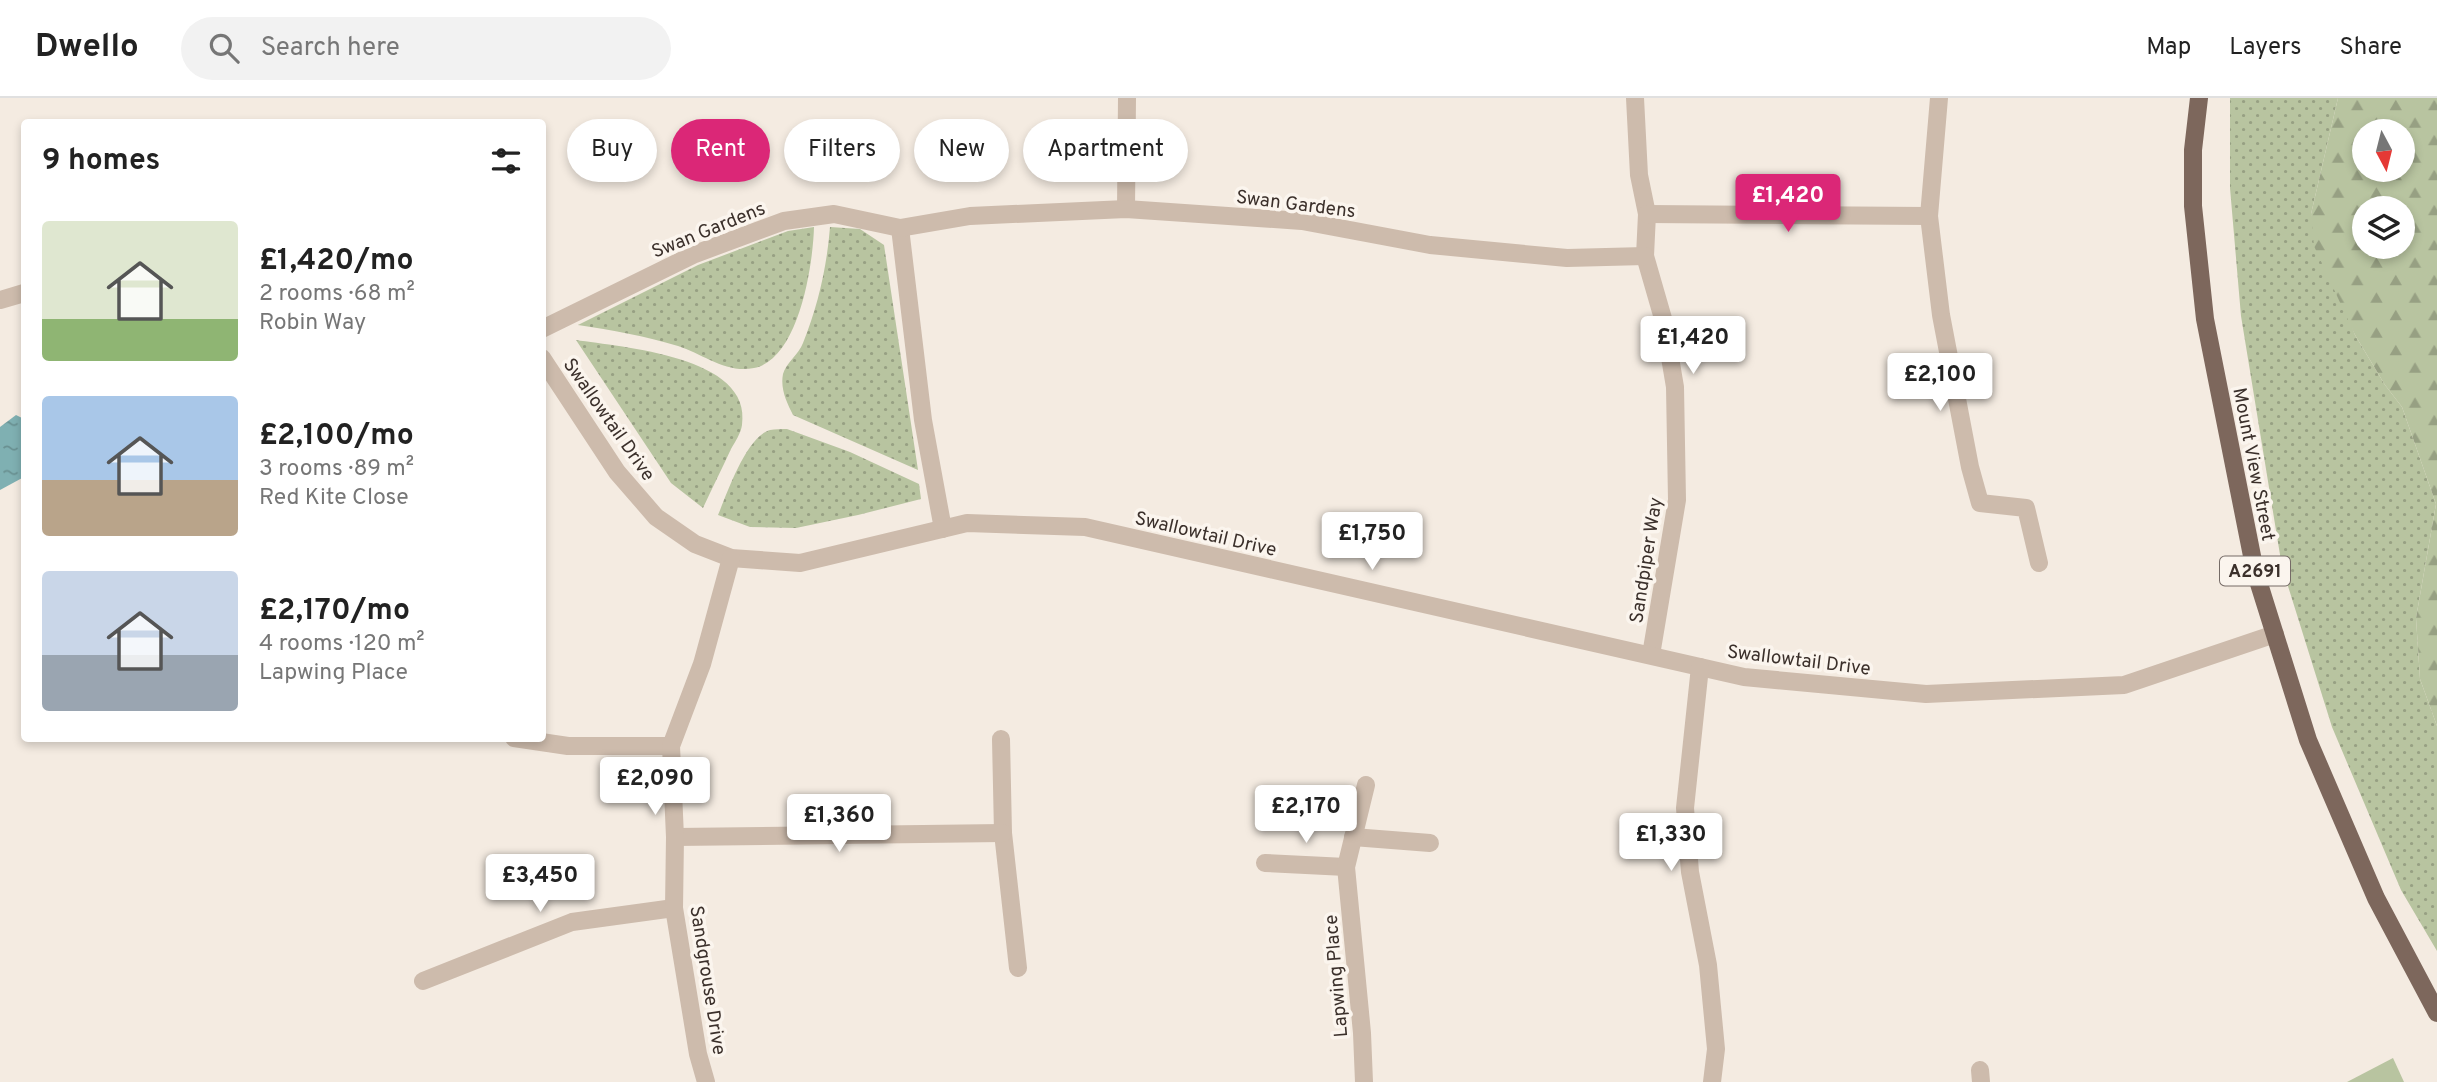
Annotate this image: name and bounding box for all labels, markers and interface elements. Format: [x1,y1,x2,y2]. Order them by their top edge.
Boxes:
search box [181,17,671,80]
text: Dwello [35,27,139,69]
icon: search [205,29,243,67]
text: Search here [261,32,400,65]
text: Map [2146,33,2191,63]
text: Layers [2229,33,2301,63]
text: Share [2339,33,2402,63]
chip: Buy [567,119,657,182]
chip: Rent [671,119,770,182]
chip: Filters [784,119,900,182]
chip: New [914,119,1009,182]
chip: Apartment [1023,119,1188,182]
north arrow [2352,119,2415,182]
map controls [2352,119,2415,259]
icon: filters [487,142,525,180]
text: 9 homes [42,143,160,180]
pin: £1,420 [1731,174,1845,234]
text: £1,420 [1751,182,1825,211]
street label: Swan Gardens [1235,186,1357,224]
button: layers [2352,196,2415,259]
street label: Swan Gardens [648,197,769,265]
text: £1,420/mo [259,243,413,280]
icon: home [98,249,182,333]
text: 2 rooms · 68 m² [259,280,415,309]
text: Robin Way [259,309,366,338]
pin: £1,420 [1636,316,1750,376]
text: £1,420 [1656,324,1730,353]
street label: Swallowtail Drive [557,354,660,486]
pin: £2,100 [1883,354,1997,413]
text: £2,100 [1903,361,1977,390]
street label: Mount View Street [2226,386,2280,543]
text: £2,100/mo [259,418,414,455]
icon: home [98,424,182,508]
text: 3 rooms · 89 m² [259,455,414,484]
text: Red Kite Close [259,484,409,513]
street label: Sandpiper Way [1625,496,1669,625]
street label: Swallowtail Drive [1132,507,1279,563]
pin: £1,750 [1315,512,1429,572]
text: £1,750 [1338,520,1406,549]
road number: A2691 [2220,556,2290,586]
text: £2,170/mo [259,593,410,630]
icon: home [98,599,182,683]
text: 4 rooms · 120 m² [259,630,425,659]
street label: Swallowtail Drive [1726,640,1872,682]
text: Lapwing Place [259,659,408,688]
pin: £2,090 [598,758,712,817]
text: £2,090 [616,765,694,794]
pin: £2,170 [1249,786,1363,845]
text: £2,170 [1271,793,1341,822]
pin: £1,360 [782,794,896,854]
text: £1,360 [803,802,875,831]
pin: £1,330 [1614,814,1728,873]
text: £1,330 [1635,821,1707,850]
pin: £3,450 [483,854,597,914]
text: £3,450 [502,862,578,891]
street label: Sandgrouse Drive [683,904,731,1057]
street label: Lapwing Place [1320,913,1354,1038]

